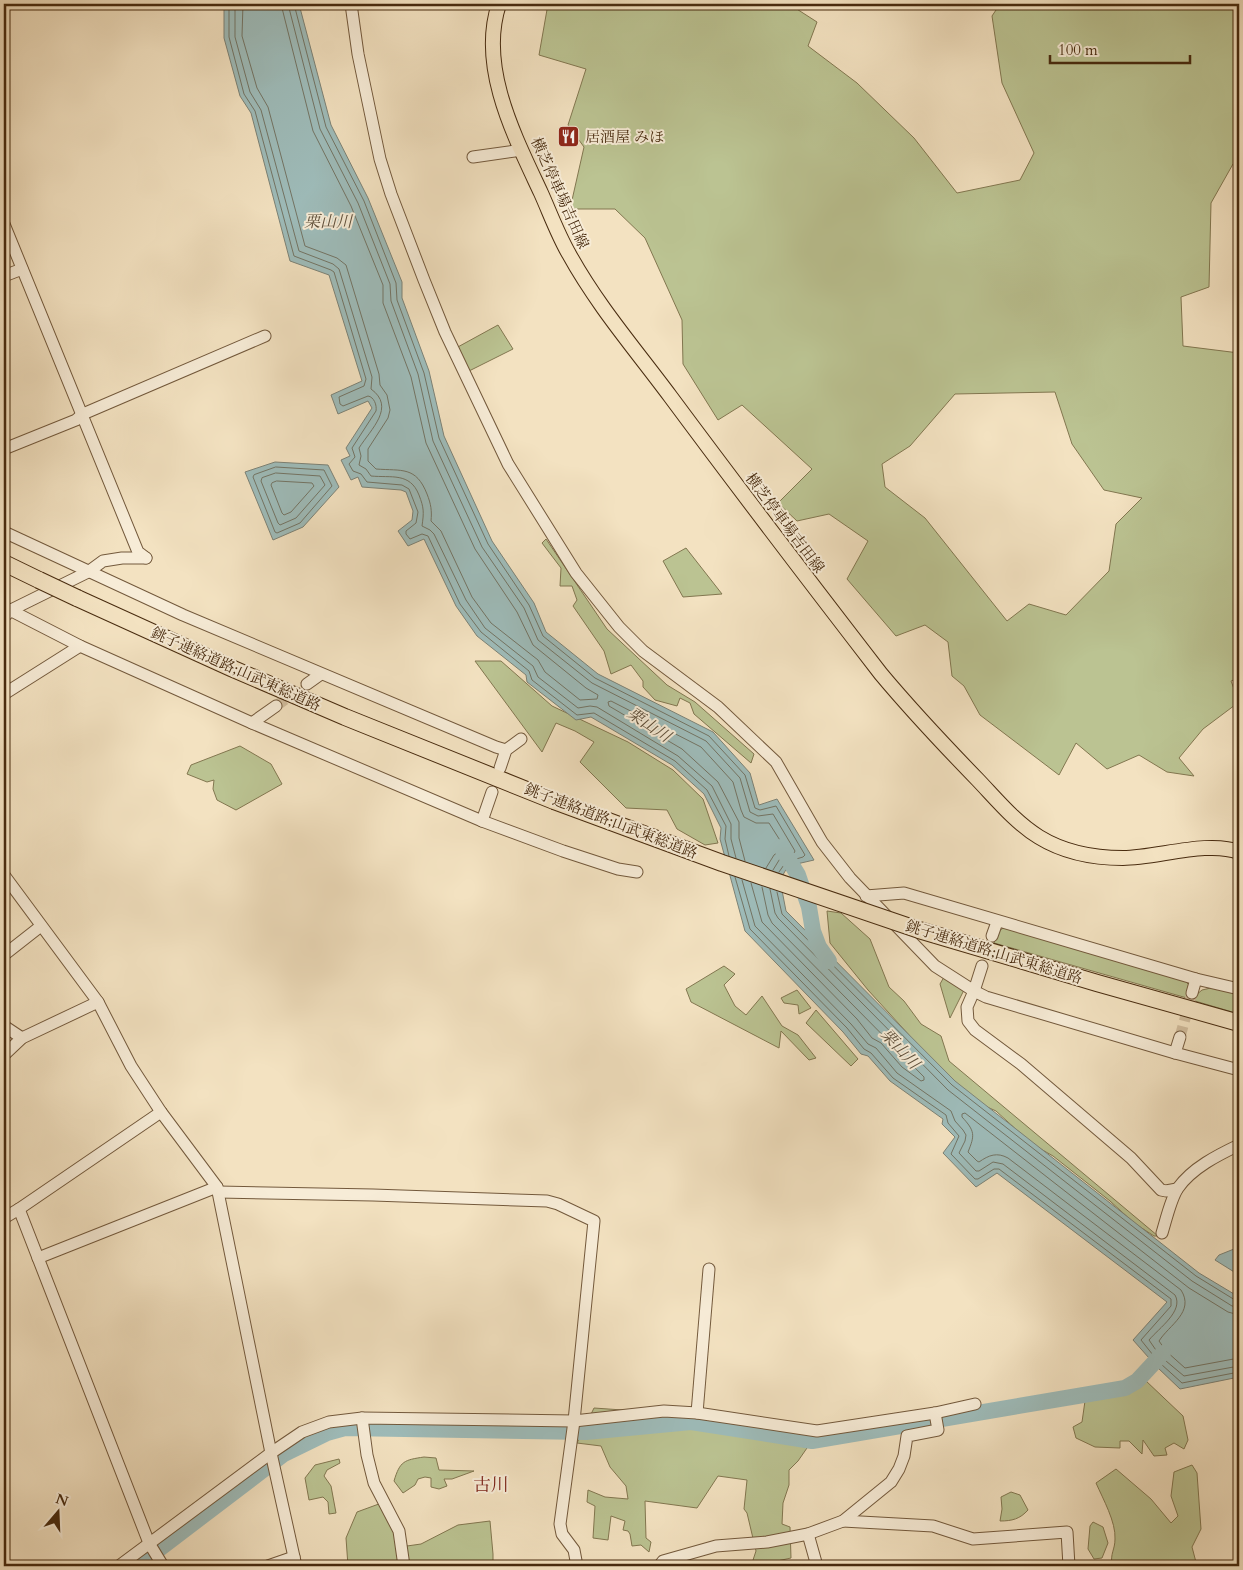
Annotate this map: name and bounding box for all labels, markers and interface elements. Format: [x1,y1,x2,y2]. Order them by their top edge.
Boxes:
scale bar [1050,32,1190,64]
text: 100 m [1058,40,1098,60]
restaurant icon: 居酒屋 みほ [557,125,581,149]
place label: 居酒屋 みほ [585,127,664,147]
street label: 横芝停車場吉田線 [526,134,594,252]
water label: 栗山川 [304,211,354,233]
street label: 横芝停車場吉田線 [741,469,829,577]
street label: 銚子連絡道路;山武東総道路 [148,622,324,716]
water label: 栗山川 [623,702,677,749]
street label: 銚子連絡道路;山武東総道路 [522,779,700,863]
street label: 銚子連絡道路;山武東総道路 [903,916,1085,988]
water label: 栗山川 [876,1024,926,1076]
district label: 古川 [473,1473,509,1498]
north arrow [32,1488,82,1538]
text: N [53,1489,71,1511]

